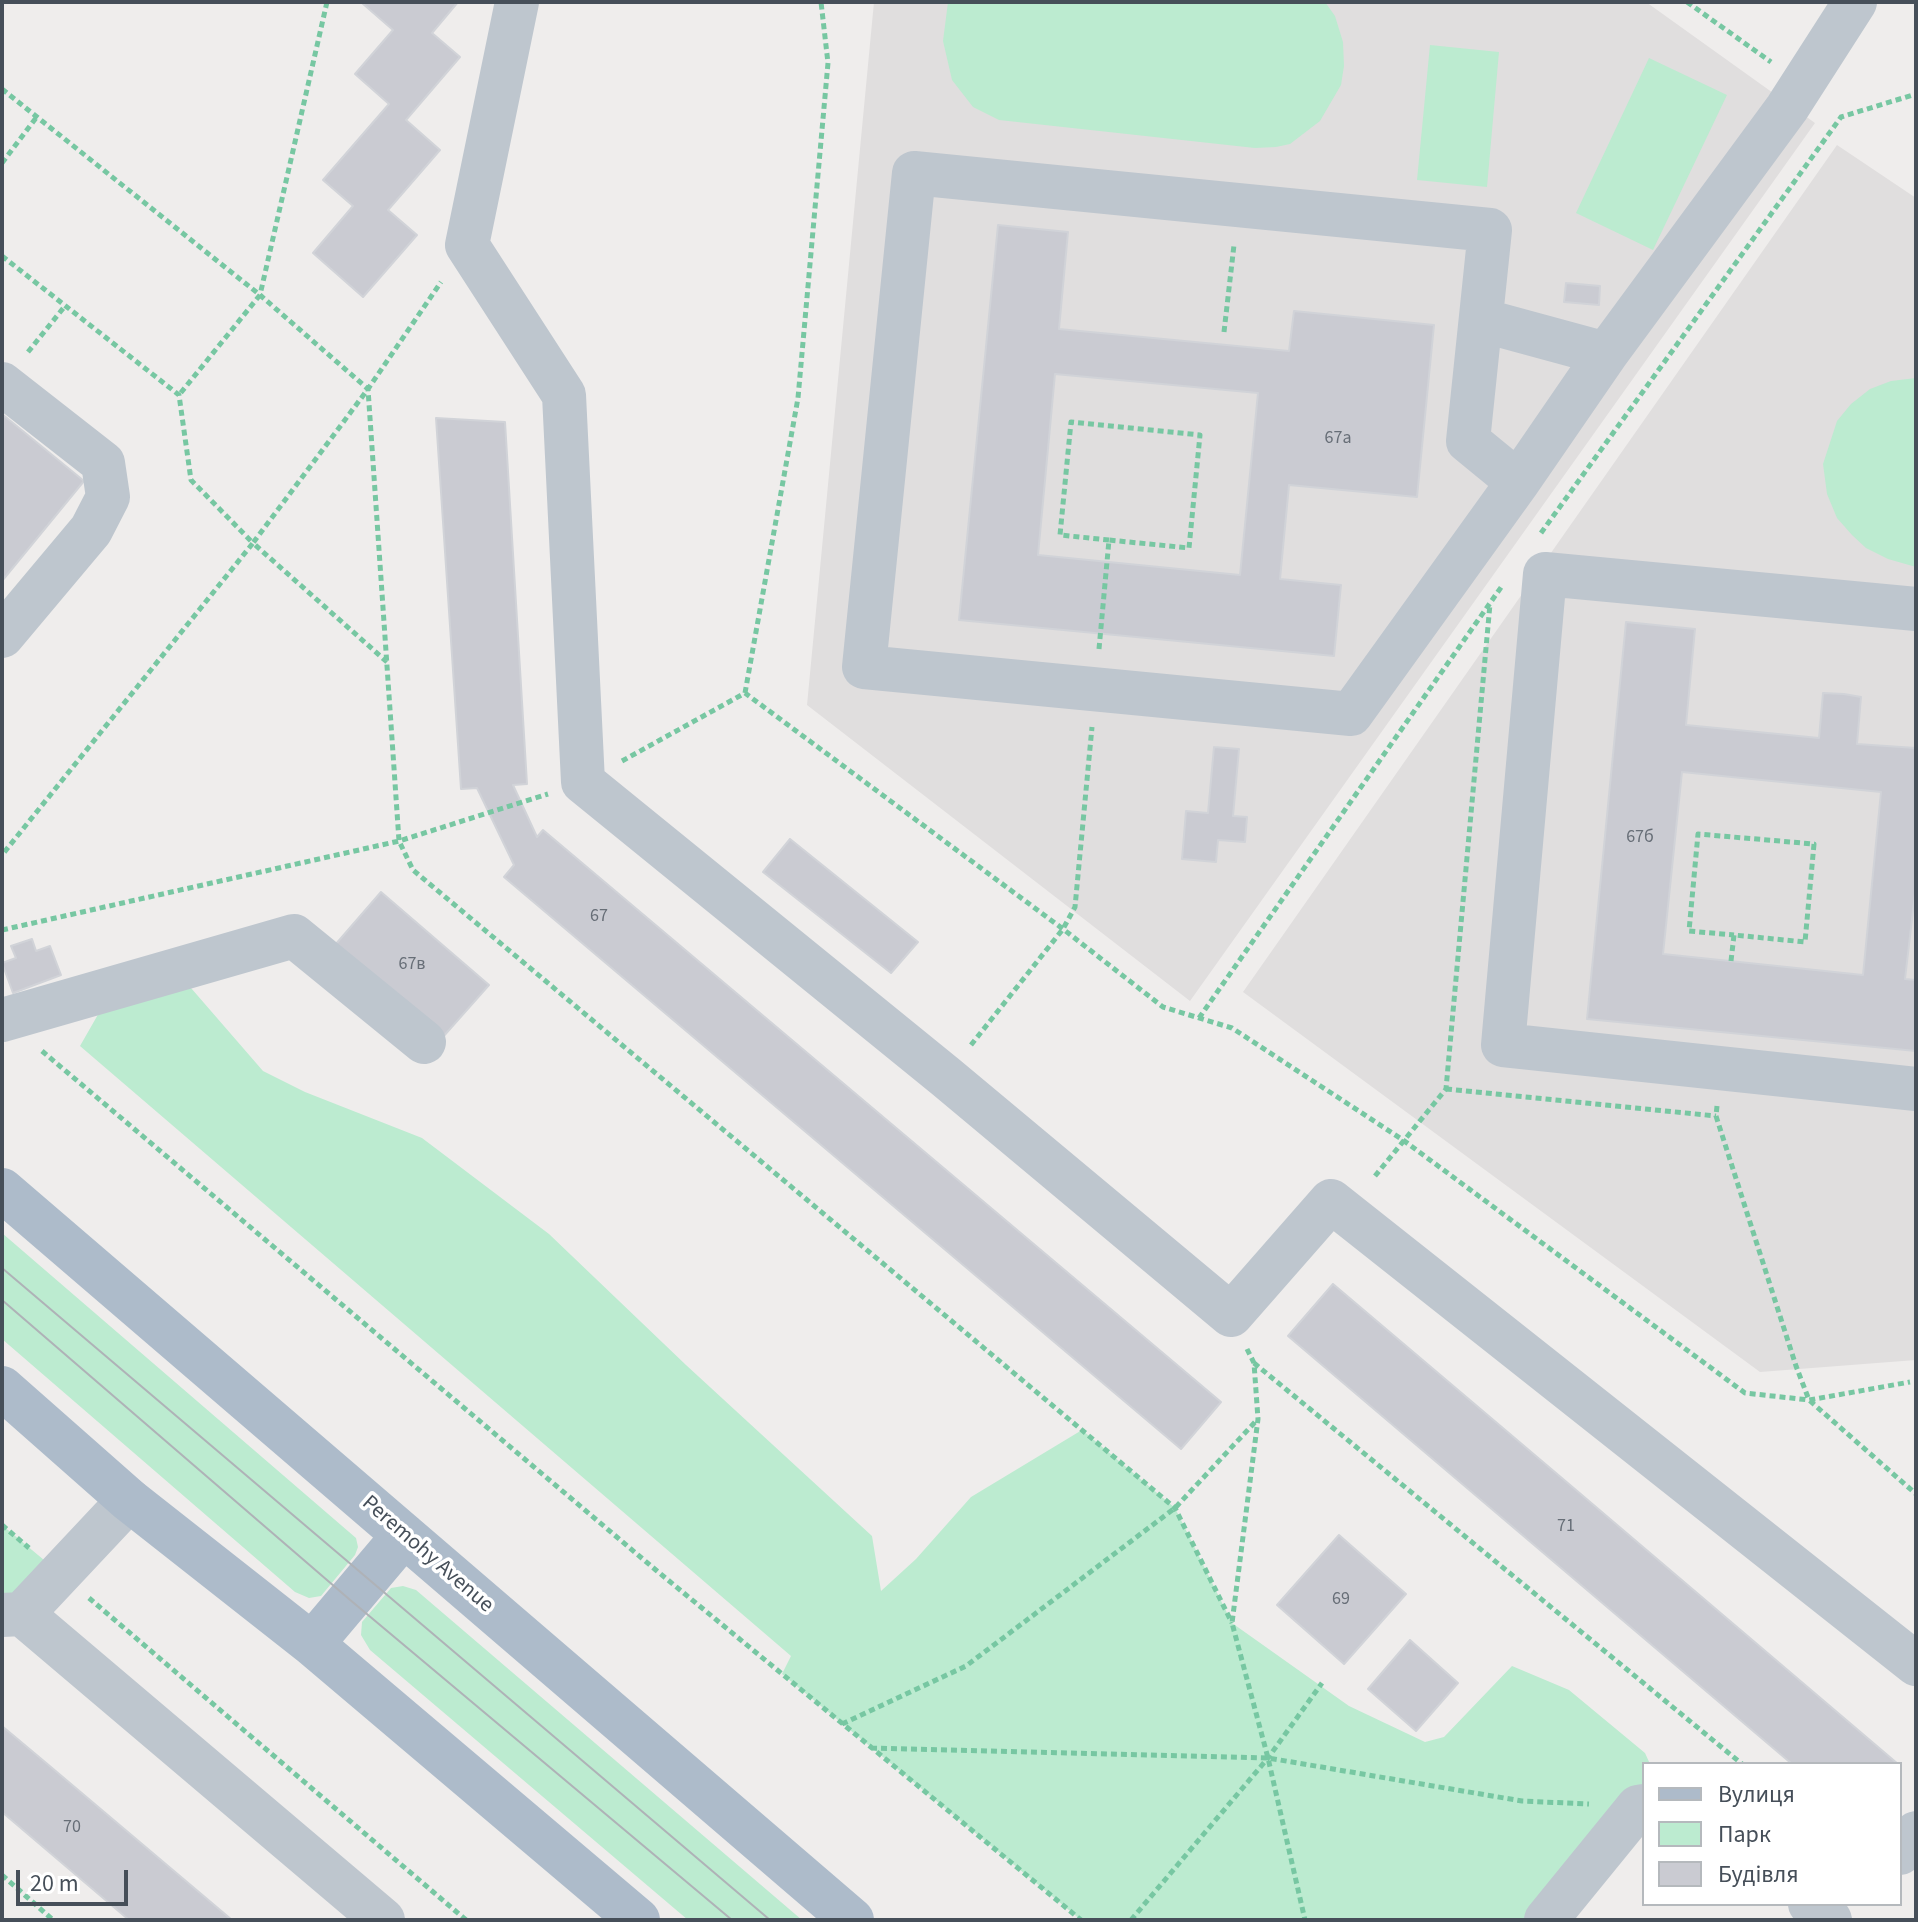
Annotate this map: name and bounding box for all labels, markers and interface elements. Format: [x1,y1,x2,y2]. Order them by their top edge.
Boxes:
house number: 67а [1325,428,1351,450]
house number: 67б [1626,827,1654,849]
house number: 67 [590,906,608,928]
house number: 67в [398,954,426,976]
street label: Peremohy Avenue [356,1491,498,1619]
house number: 71 [1557,1516,1575,1538]
house number: 69 [1332,1589,1350,1611]
legend [1642,1762,1902,1906]
text: Вулиця [1718,1777,1795,1812]
house number: 70 [63,1817,81,1839]
text: Парк [1718,1817,1771,1852]
scale bar [20,1854,132,1904]
text: Будівля [1718,1857,1799,1892]
text: 20 m [30,1866,79,1901]

